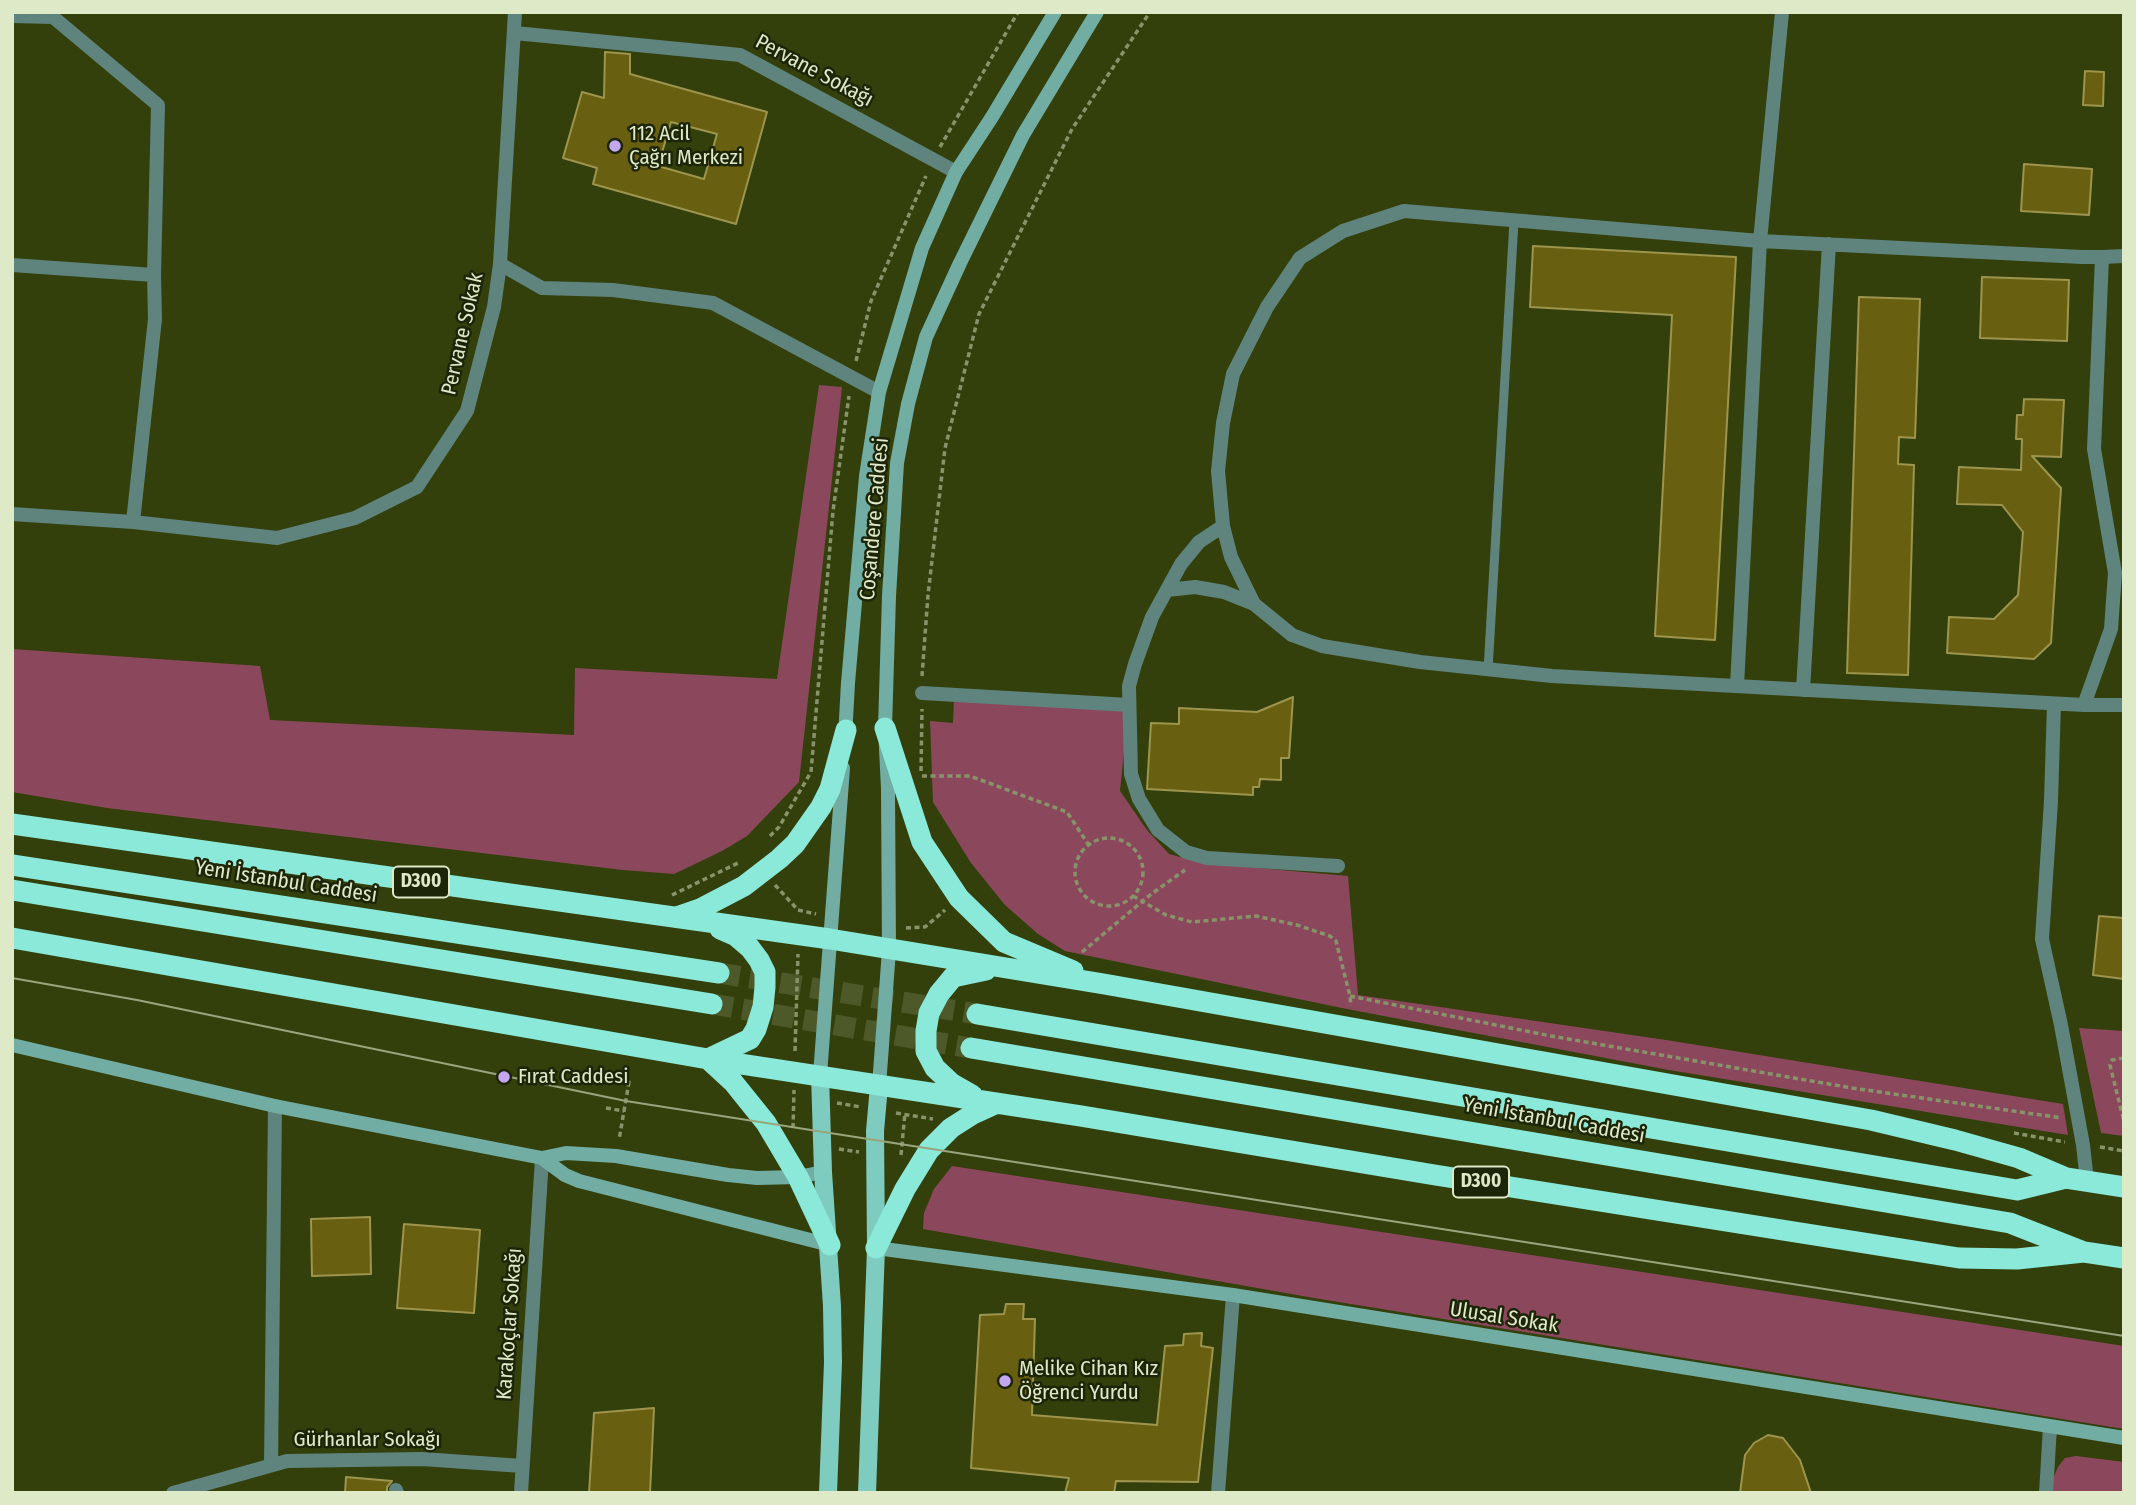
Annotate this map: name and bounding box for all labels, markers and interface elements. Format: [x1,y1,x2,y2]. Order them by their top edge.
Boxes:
street label: Pervane Sokağı [751,29,877,113]
place label: 112 Acil Çağrı Merkezi [629,121,743,171]
marker: 112 Acil Çağrı Merkezi [607,138,623,154]
street label: Pervane Sokak [437,270,489,398]
street label: Coşandere Caddesi [855,437,895,601]
street label: Yeni İstanbul Caddesi [193,855,379,909]
road number: D300 [393,866,449,898]
place label: Fırat Caddesi [518,1064,628,1090]
marker: Fırat Caddesi [496,1069,512,1085]
street label: Yeni İstanbul Caddesi [1461,1093,1647,1149]
road number: D300 [1453,1166,1509,1198]
street label: Karakoçlar Sokağı [492,1247,528,1401]
street label: Ulusal Sokak [1448,1297,1560,1339]
place label: Melike Cihan Kız Öğrenci Yurdu [1019,1356,1158,1406]
marker: Melike Cihan Kız Öğrenci Yurdu [997,1373,1013,1389]
street label: Gürhanlar Sokağı [294,1427,440,1453]

